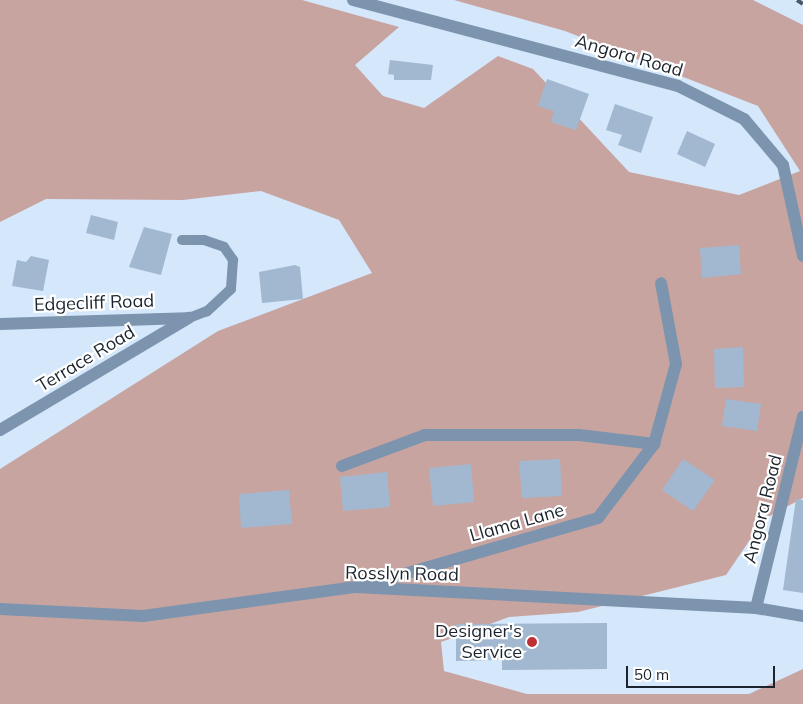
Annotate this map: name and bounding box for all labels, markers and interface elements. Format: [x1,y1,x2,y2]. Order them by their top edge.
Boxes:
street label: Angora Road [573,30,685,82]
street label: Edgecliff Road [34,290,154,316]
street label: Terrace Road [33,321,139,397]
street label: Angora Road [739,453,787,565]
street label: Llama Lane [467,499,567,547]
street label: Rosslyn Road [345,562,459,586]
place label: Designer's Service [435,621,522,664]
marker: Designer's Service [526,636,538,648]
scale bar [628,656,777,688]
text: 50 m [634,665,669,684]

